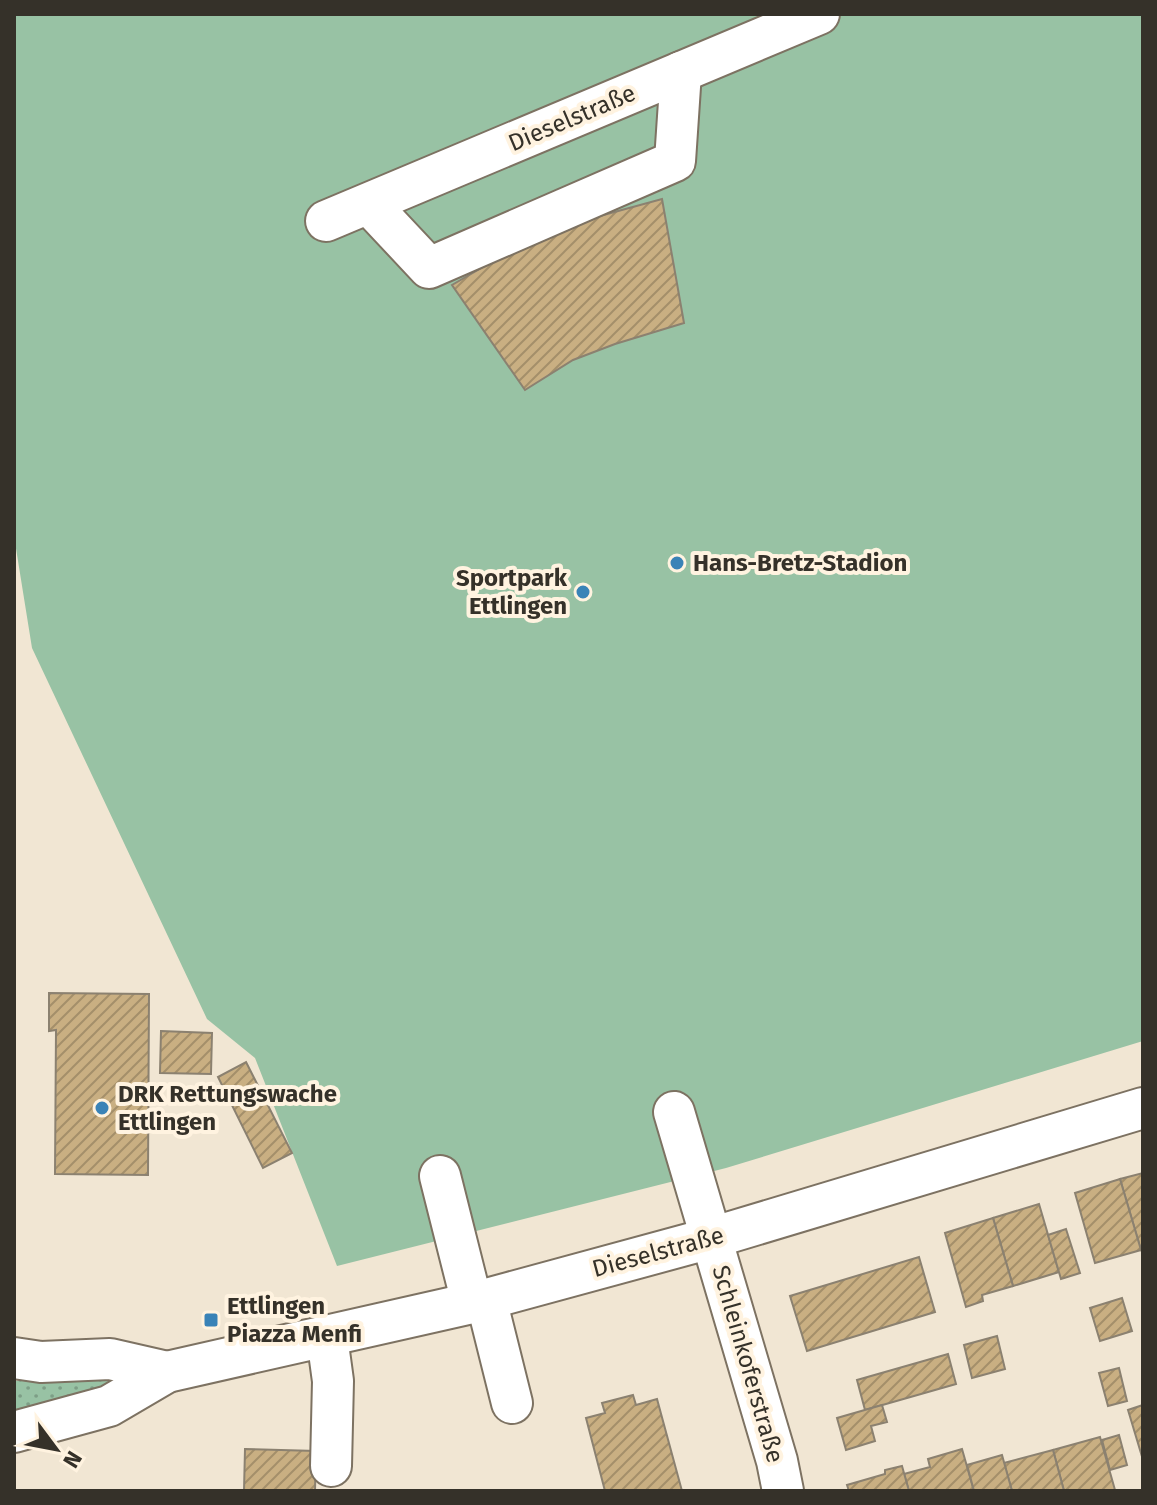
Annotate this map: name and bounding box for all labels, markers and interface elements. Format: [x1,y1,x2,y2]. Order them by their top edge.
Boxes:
street label: Dieselstraße [504,79,640,157]
place label: Hans-Bretz-Stadion [693,549,907,577]
marker: Hans-Bretz-Stadion [668,554,686,572]
place label: Sportpark Ettlingen [456,564,568,620]
marker: Sportpark Ettlingen [574,583,592,601]
place label: DRK Rettungswache Ettlingen [118,1080,337,1136]
marker: DRK Rettungswache Ettlingen [93,1099,111,1117]
street label: Dieselstraße [589,1221,727,1283]
street label: Schleinkoferstraße [706,1262,790,1466]
place label: Ettlingen Piazza Menfi [227,1292,362,1348]
marker: Ettlingen Piazza Menfi [202,1311,220,1329]
north arrow [16,1409,96,1489]
text: N [57,1446,88,1473]

